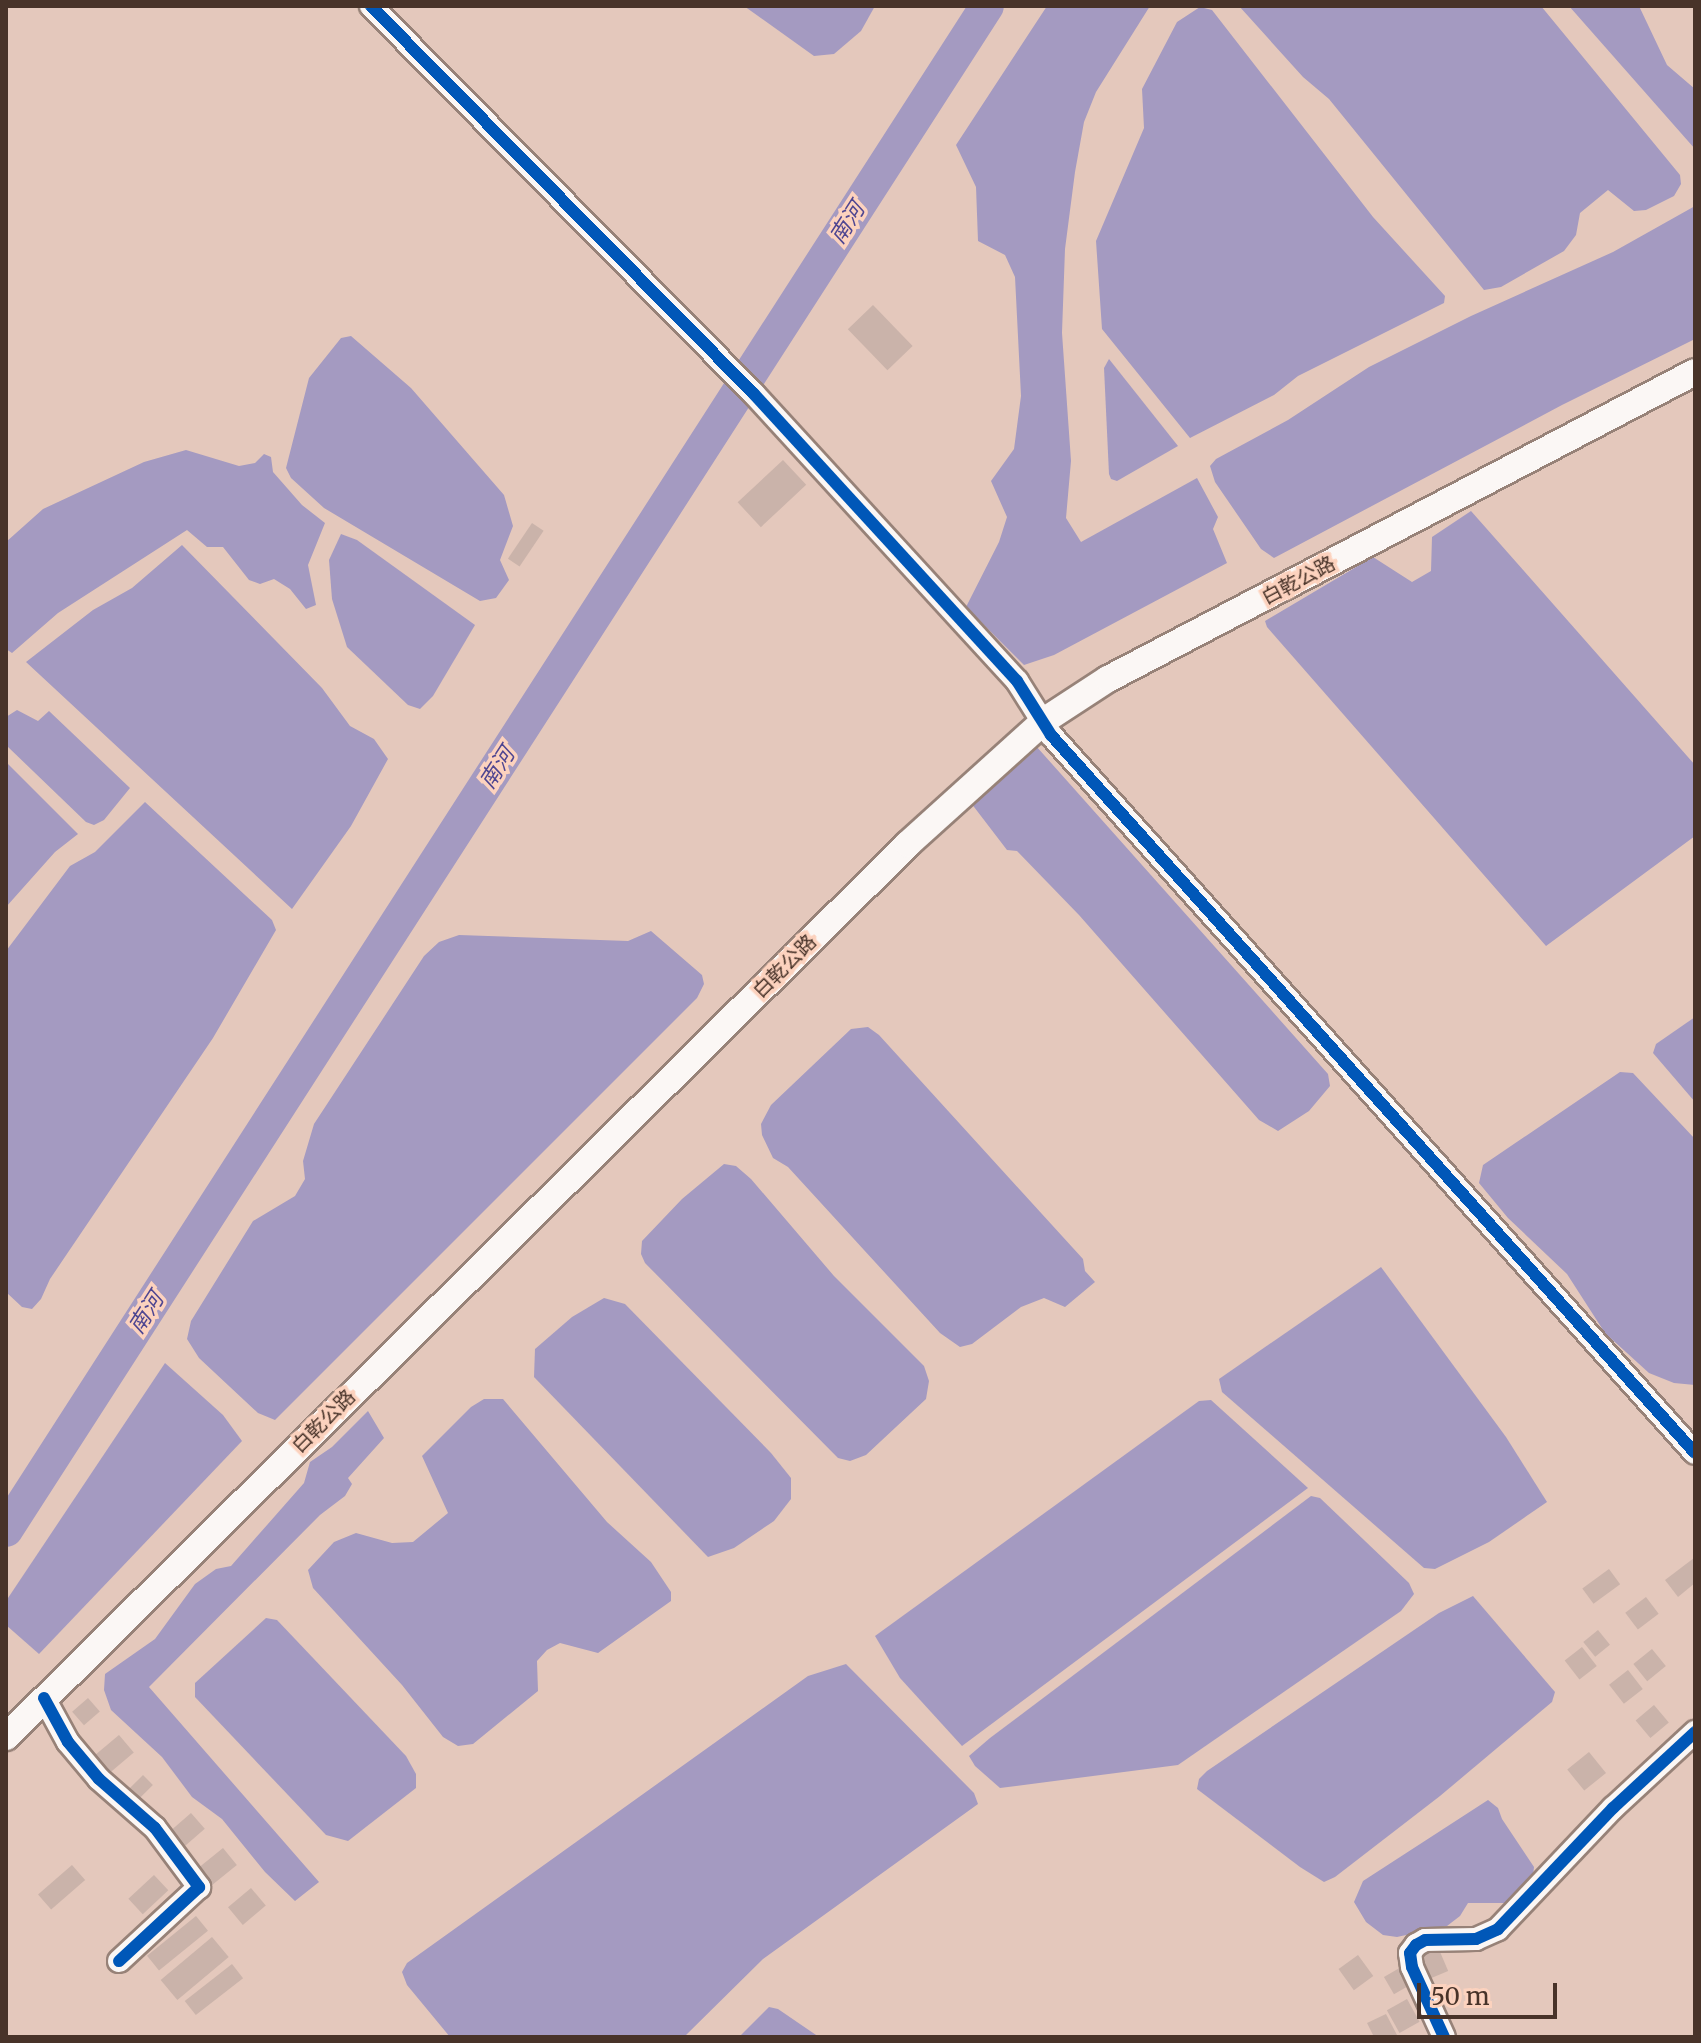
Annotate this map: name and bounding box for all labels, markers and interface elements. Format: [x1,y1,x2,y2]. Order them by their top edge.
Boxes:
water label: 南河 [824,197,870,249]
street label: 白乾公路 [1257,551,1339,609]
water label: 南河 [474,742,520,794]
street label: 白乾公路 [747,929,821,1003]
water label: 南河 [123,1287,169,1339]
street label: 白乾公路 [286,1384,360,1458]
scale bar [1421,1967,1561,2017]
text: 50 m [1431,1981,1490,2012]

